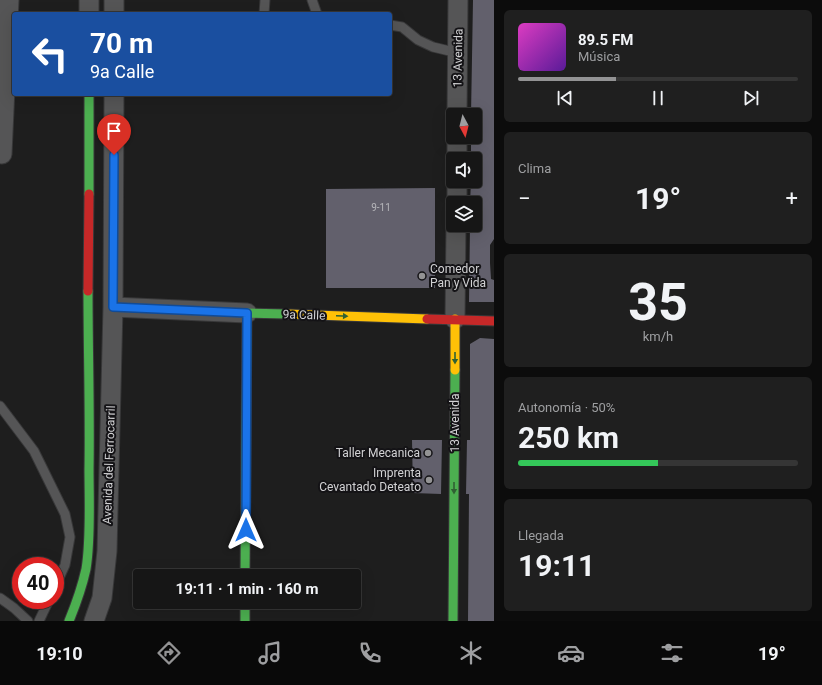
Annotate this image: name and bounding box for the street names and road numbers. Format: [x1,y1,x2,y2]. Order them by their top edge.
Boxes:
street label: 13 Avenida [450,28,466,88]
street label: 9a Calle [282,307,326,323]
street label: 13 Avenida [448,394,462,452]
street label: Avenida del Ferrocarril [100,405,118,525]

